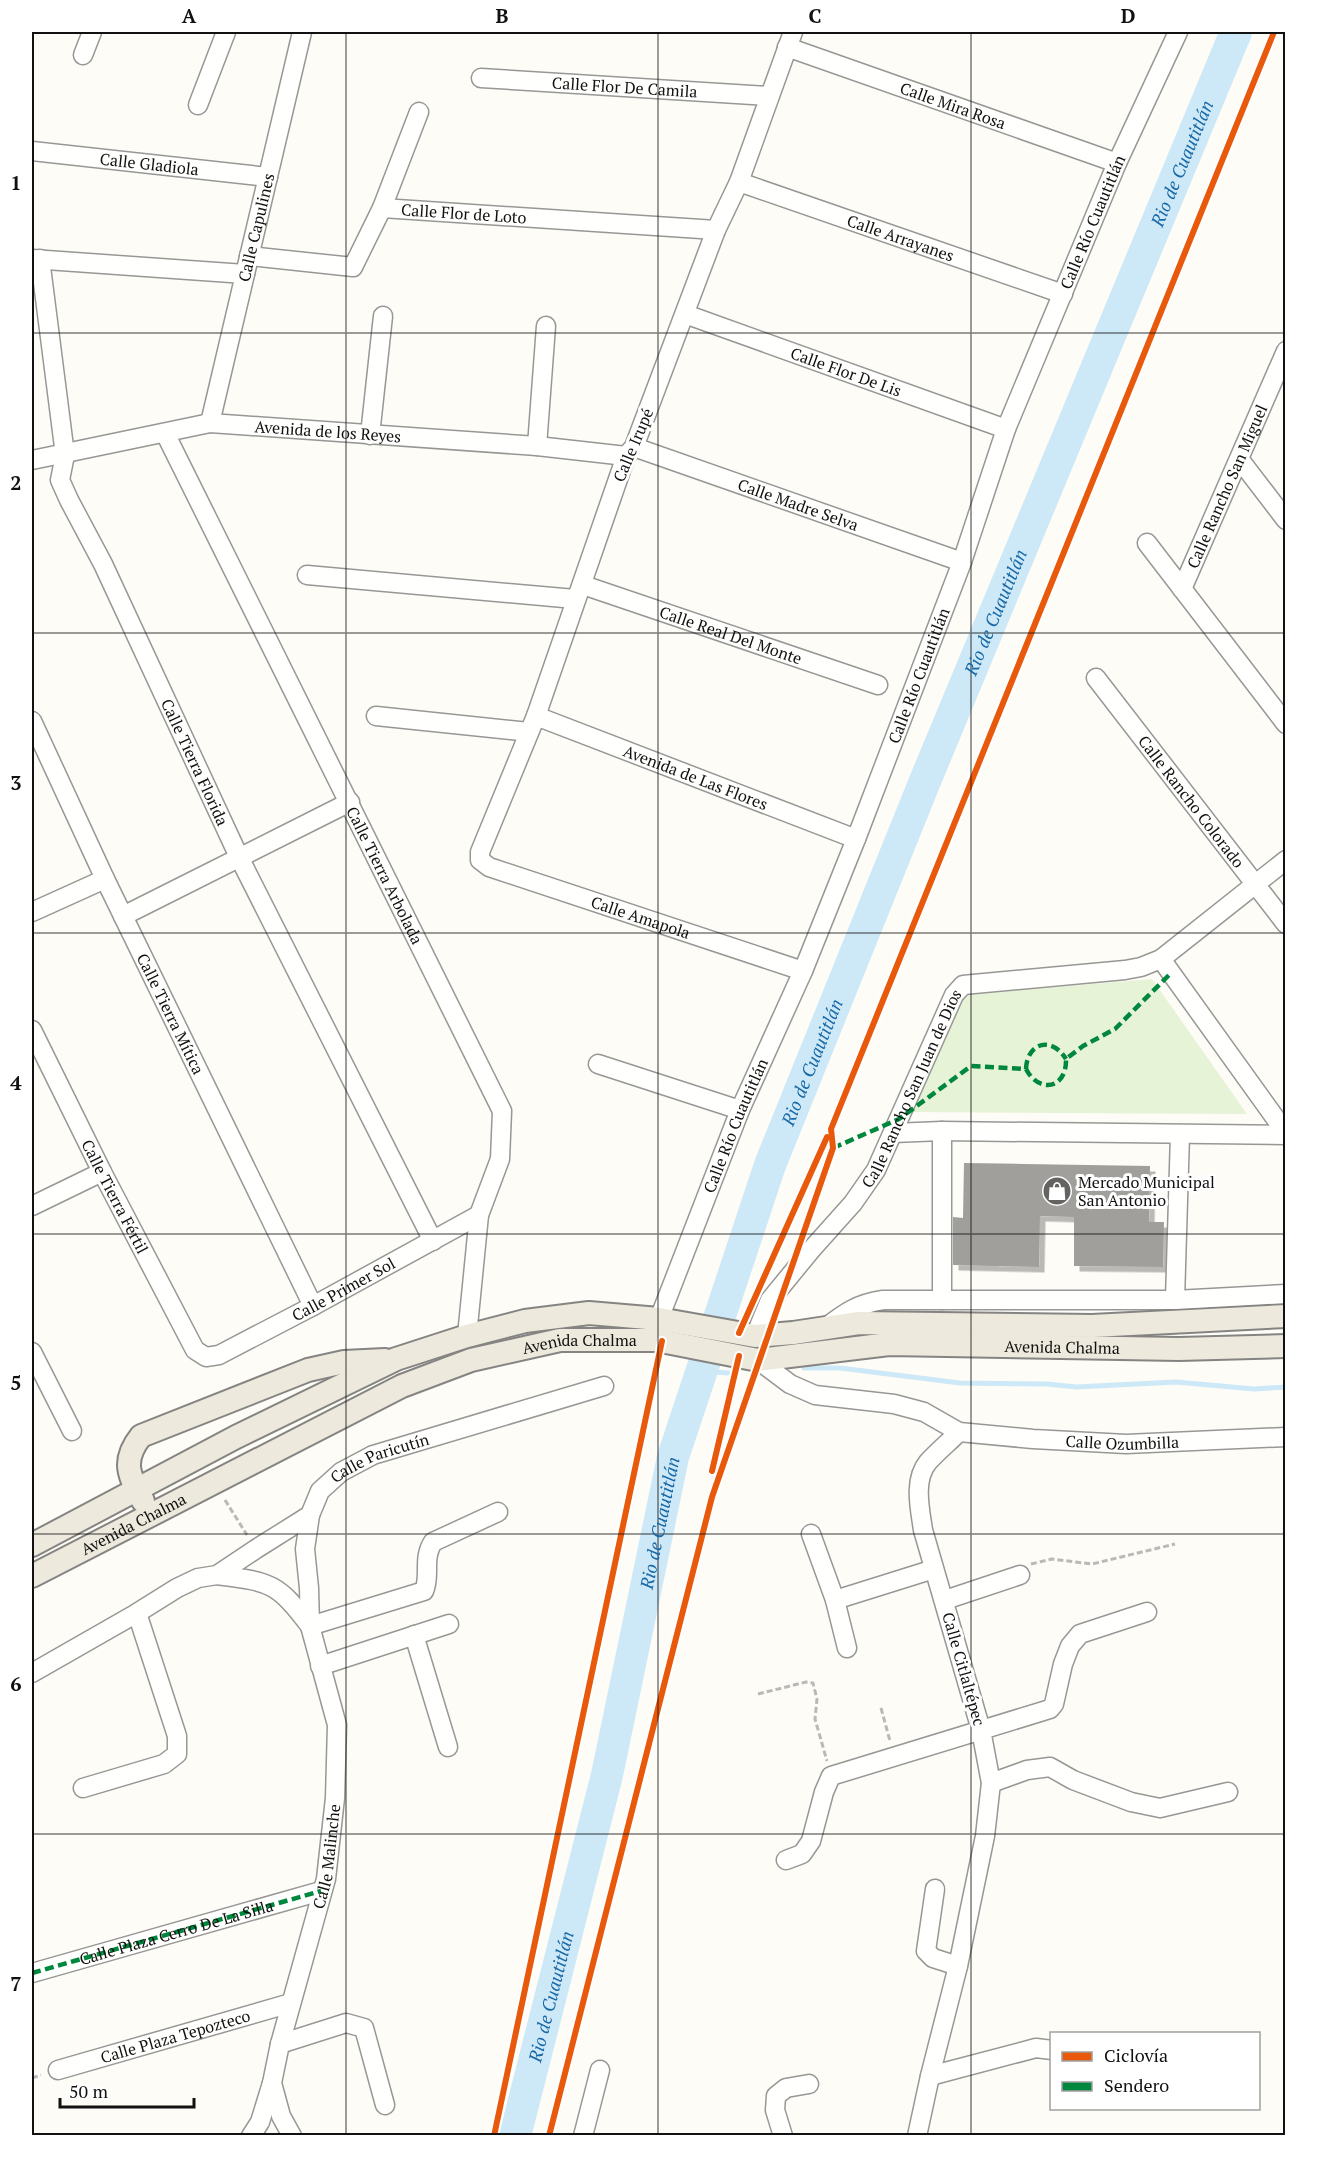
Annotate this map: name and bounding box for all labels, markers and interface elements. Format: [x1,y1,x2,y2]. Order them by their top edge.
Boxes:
text: A [182,2,197,29]
text: B [496,2,509,29]
text: C [808,2,822,29]
text: D [1121,2,1135,29]
street label: Calle Flor De Camila [551,71,698,103]
street label: Calle Mira Rosa [897,77,1009,134]
water label: Rio de Cuautitlán [1144,97,1218,231]
street label: Calle Gladiola [99,148,200,180]
street label: Calle Río Cuautitlán [1055,151,1131,293]
text: 1 [10,169,22,196]
street label: Calle Capulines [233,171,279,284]
street label: Calle Flor de Loto [400,198,527,229]
street label: Calle Arrayanes [844,209,957,267]
street label: Calle Flor De Lis [788,342,904,402]
street label: Calle Rancho San Miguel [1181,401,1272,572]
street label: Calle Irupé [608,405,658,485]
street label: Avenida de los Reyes [254,415,402,447]
text: 2 [10,469,22,496]
street label: Calle Madre Selva [735,473,862,536]
water label: Rio de Cuautitlán [958,545,1032,680]
street label: Calle Real Del Monte [657,601,805,669]
street label: Calle Río Cuautitlán [883,604,955,747]
street label: Calle Tierra Florida [156,695,234,829]
street label: Calle Rancho Colorado [1133,731,1250,872]
street label: Avenida de Las Flores [620,740,771,815]
text: 3 [10,769,22,796]
street label: Calle Tierra Arbolada [341,803,428,948]
street label: Calle Amapola [588,891,693,944]
street label: Calle Tierra Mítica [132,950,209,1078]
street label: Calle Rancho San Juan de Dios [856,983,966,1192]
water label: Rio de Cuautitlán [775,995,848,1130]
street label: Calle Río Cuautitlán [698,1054,773,1196]
text: 4 [10,1069,22,1096]
street label: Calle Tierra Fértil [77,1136,154,1257]
place label: Mercado Municipal San Antonio [1078,1171,1215,1211]
shop icon: Mercado Municipal San Antonio [1041,1175,1073,1207]
street label: Calle Primer Sol [288,1252,399,1326]
street label: Avenida Chalma [520,1329,637,1359]
street label: Avenida Chalma [1004,1335,1120,1359]
text: 5 [10,1369,22,1396]
street label: Calle Paricutín [325,1428,432,1488]
street label: Calle Ozumbilla [1065,1430,1180,1455]
water label: Rio de Cuautitlán [634,1455,685,1592]
street label: Avenida Chalma [77,1488,190,1560]
street label: Calle Citlaltépec [937,1610,991,1728]
text: 6 [10,1670,22,1697]
street label: Calle Malinche [307,1803,345,1911]
street label: Calle Plaza Cerro De La Silla [77,1894,276,1970]
water label: Rio de Cuautitlán [522,1928,579,2065]
text: 7 [10,1970,22,1997]
street label: Calle Plaza Tepozteco [98,2004,253,2068]
legend [1050,2032,1260,2110]
text: Ciclovía [1104,2043,1168,2067]
scale bar [60,2071,194,2109]
text: Sendero [1104,2073,1169,2097]
text: 50 m [69,2079,109,2103]

